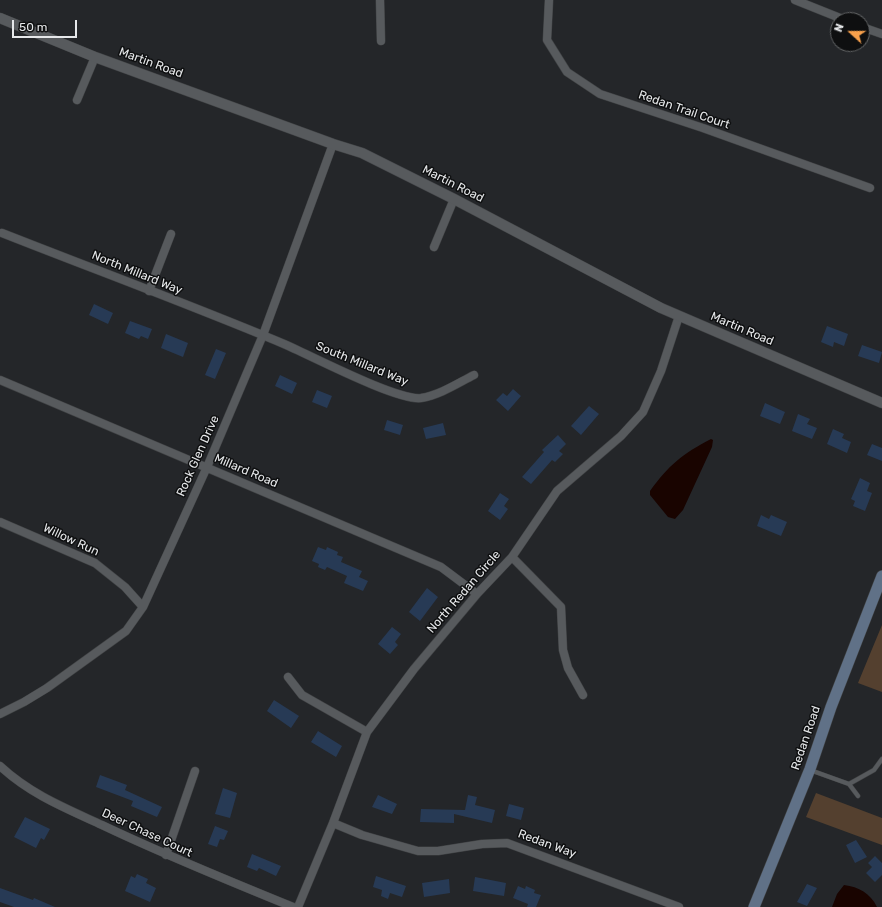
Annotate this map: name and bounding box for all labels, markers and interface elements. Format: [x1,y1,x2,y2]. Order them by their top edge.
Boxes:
scale bar [14,12,79,38]
north arrow [830,12,870,52]
text: 50 m [19,20,47,34]
text: N [832,22,847,34]
street label: Martin Road [117,45,185,81]
street label: Redan Trail Court [636,88,732,132]
street label: Martin Road [420,162,486,206]
street label: North Millard Way [90,248,184,298]
street label: Martin Road [708,309,776,349]
street label: South Millard Way [314,339,410,389]
street label: Rock Glen Drive [174,413,222,499]
street label: Millard Road [212,451,280,491]
street label: Willow Run [41,521,101,559]
street label: North Redan Circle [424,548,504,636]
street label: Redan Road [788,704,824,772]
street label: Deer Chase Court [99,806,195,860]
street label: Redan Way [516,827,578,861]

